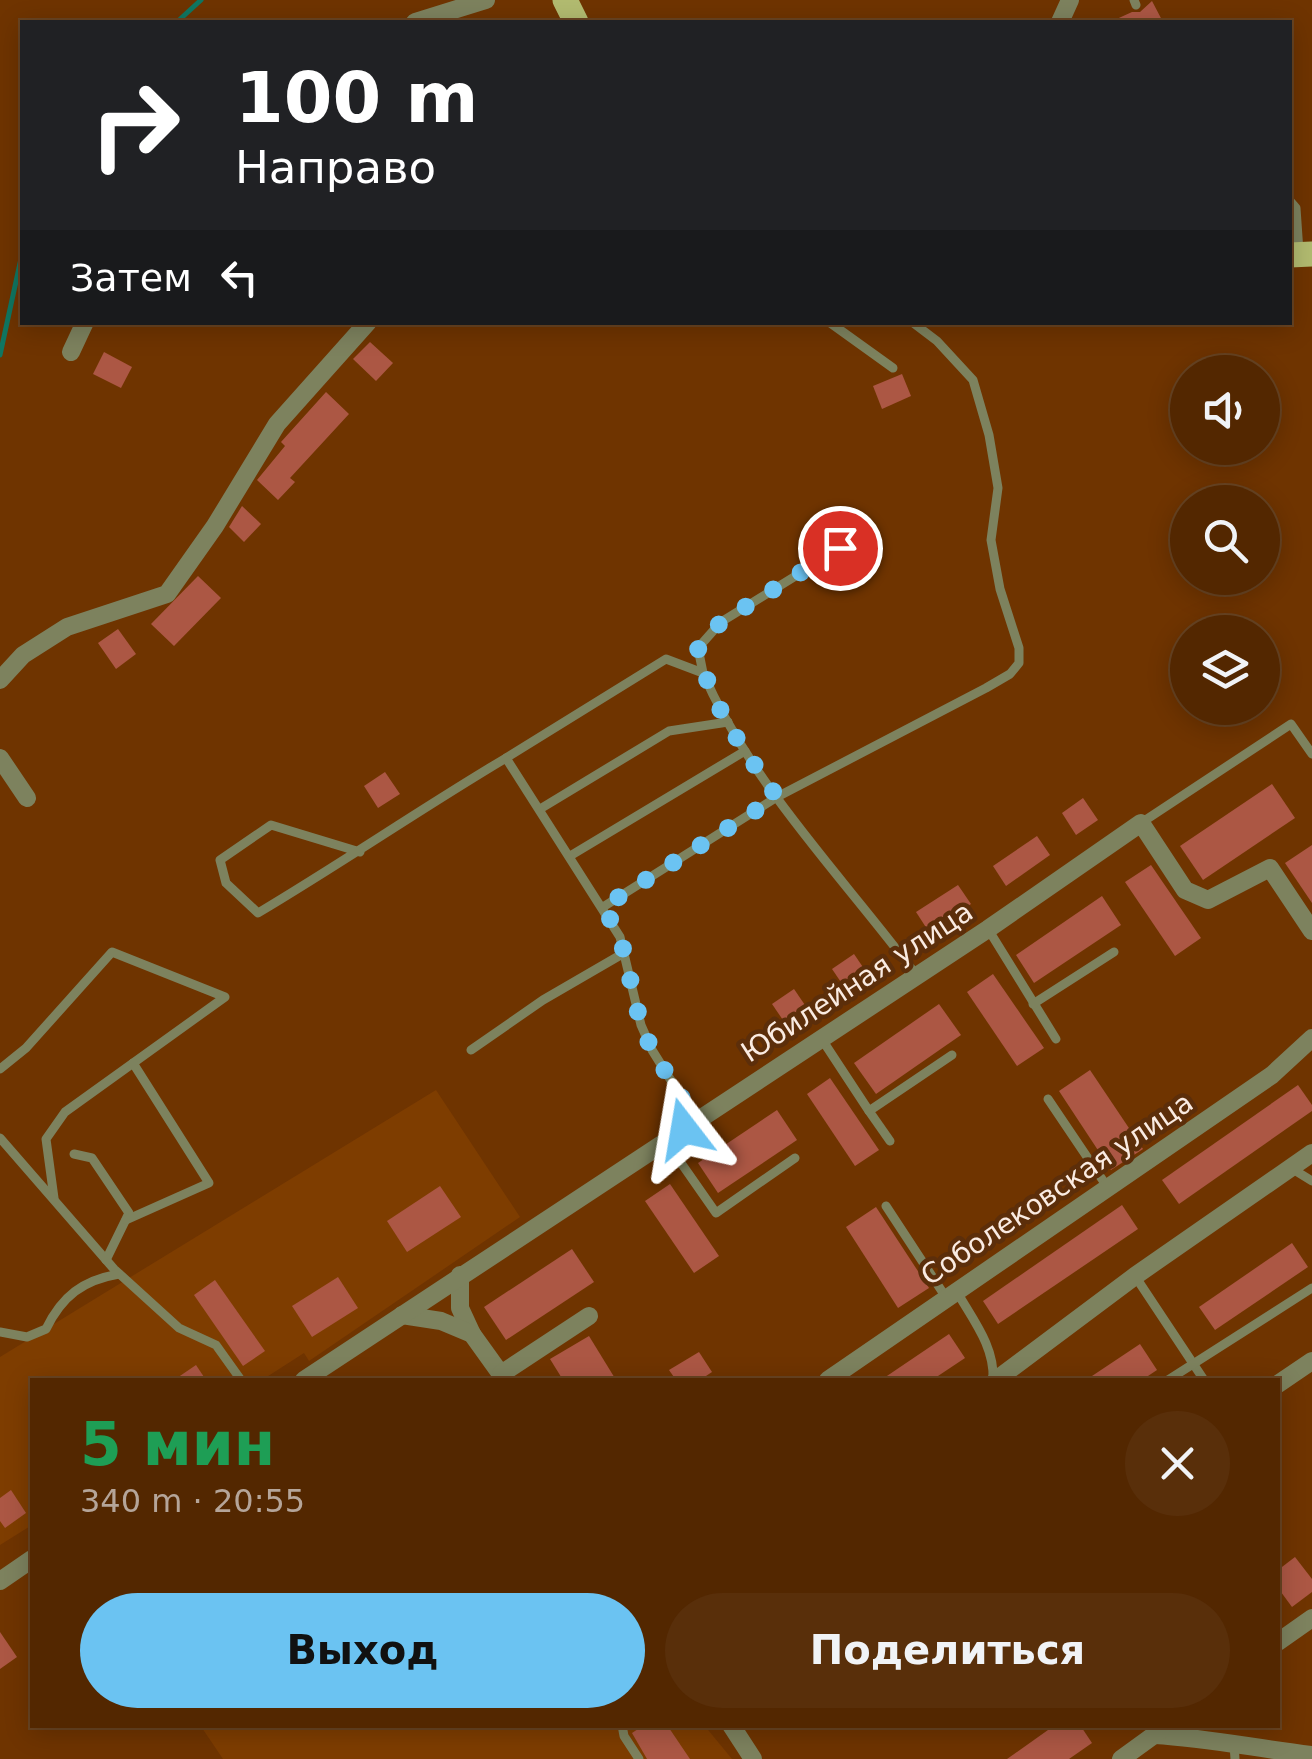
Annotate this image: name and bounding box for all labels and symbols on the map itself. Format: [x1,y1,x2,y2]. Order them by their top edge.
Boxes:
pin [798,506,883,591]
street label: Юбилейная улица [735,895,979,1069]
position arrow [632,1077,736,1181]
street label: Соболековская улица [915,1086,1199,1292]

